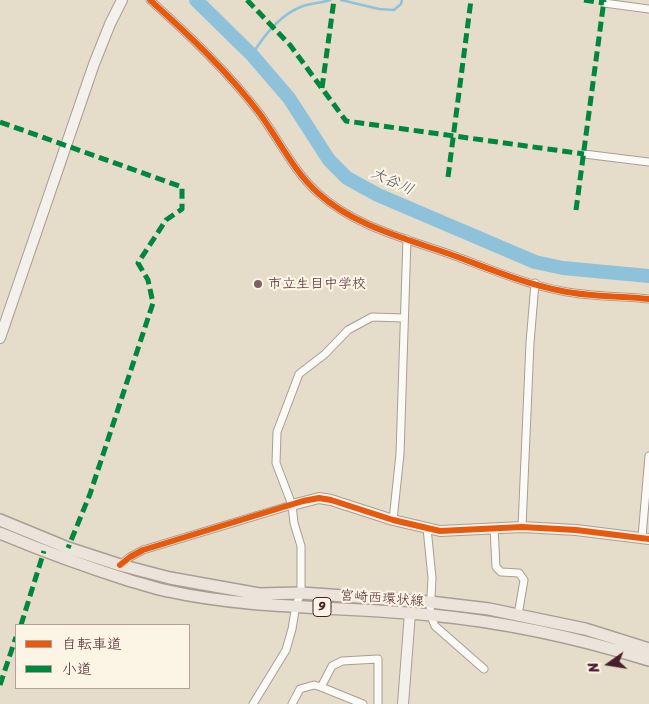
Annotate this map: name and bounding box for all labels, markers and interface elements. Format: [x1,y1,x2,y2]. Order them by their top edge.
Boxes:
water label: 大谷川 [368,164,416,200]
place label: 市立生目中学校 [268,276,366,292]
marker: 市立生目中学校 [252,278,264,290]
street label: 宮崎西環状線 [340,588,424,610]
road number: 9 [313,598,331,616]
legend [15,624,190,689]
text: 自転車道 [62,631,122,657]
north arrow [584,639,634,689]
text: 小道 [62,656,92,682]
text: N [581,660,607,675]

